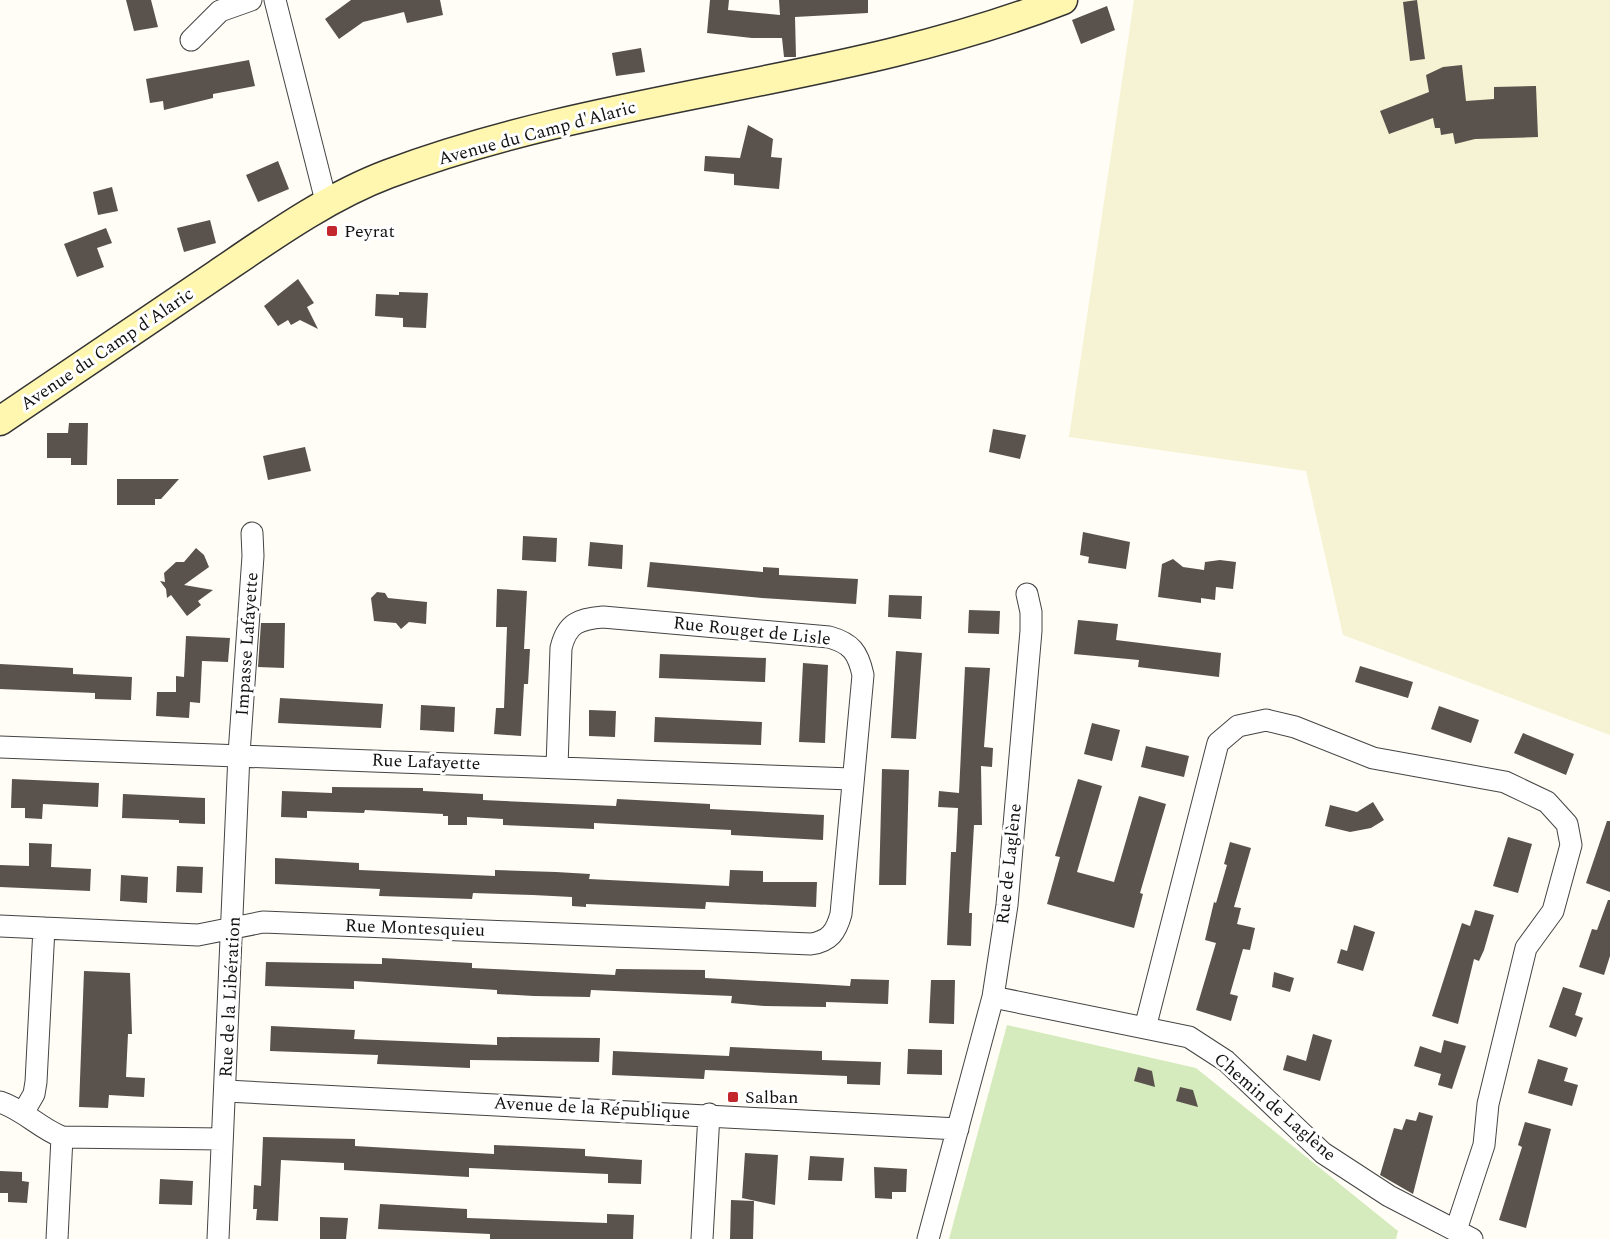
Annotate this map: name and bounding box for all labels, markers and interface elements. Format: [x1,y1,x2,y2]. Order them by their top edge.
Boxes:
street label: Avenue du Camp d'Alaric [435,94,639,172]
place label: Peyrat [344,218,395,245]
marker: Peyrat [325,224,339,238]
street label: Avenue du Camp d'Alaric [15,281,199,417]
street label: Impasse Lafayette [229,571,265,717]
street label: Rue Rouget de Lisle [672,609,832,653]
street label: Rue Lafayette [371,747,481,777]
street label: Rue de Laglène [989,802,1029,926]
street label: Rue Montesquieu [345,912,485,944]
street label: Rue de la Libération [212,916,248,1078]
street label: Chemin de Laglène [1208,1046,1342,1168]
place label: Salban [745,1084,798,1111]
street label: Avenue de la République [493,1089,691,1127]
marker: Salban [726,1090,740,1104]

